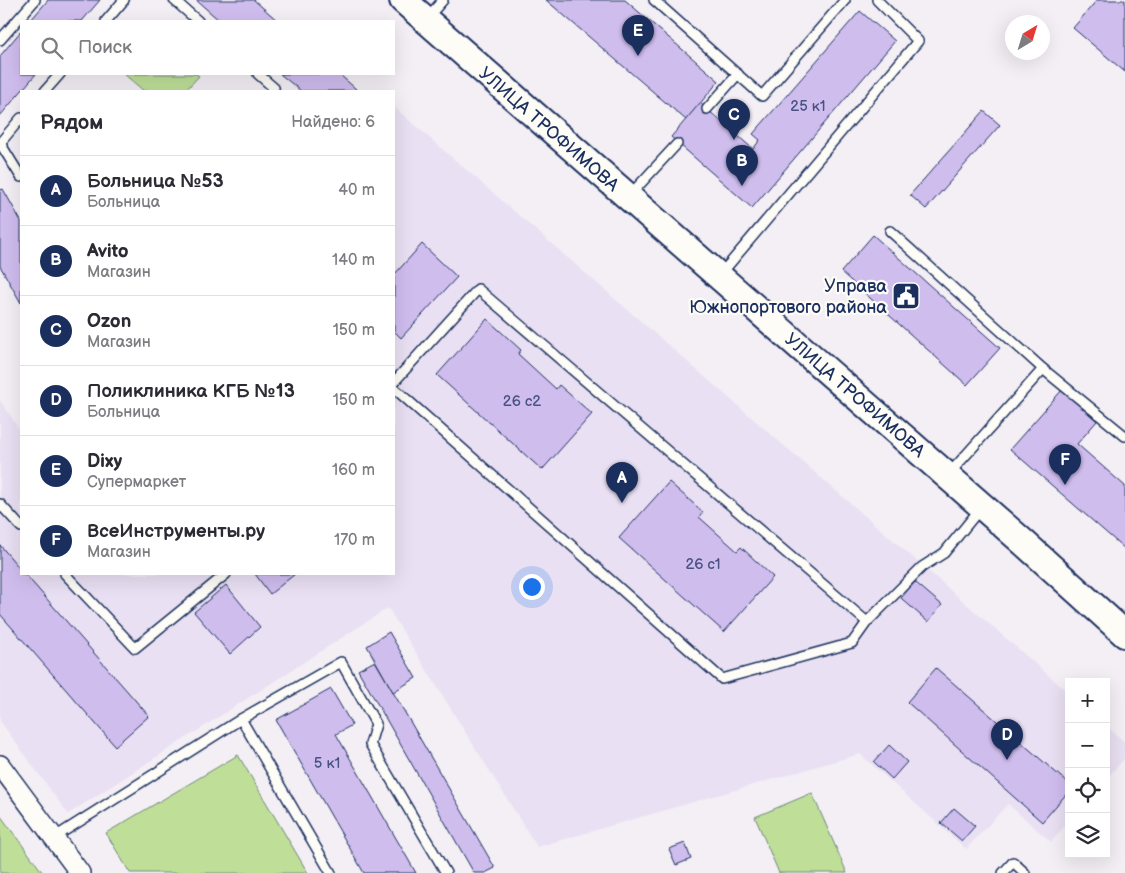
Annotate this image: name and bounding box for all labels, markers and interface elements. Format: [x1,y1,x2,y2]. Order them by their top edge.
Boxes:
pin: E [622,15,654,56]
north arrow [1005,15,1050,60]
search box [20,20,395,75]
icon: search [38,34,66,62]
text: Поиск [78,36,132,59]
street label: УЛИЦА ТРОФИМОВА [474,63,623,196]
house number: 25 к1 [790,97,826,116]
pin: C [718,99,750,140]
text: Рядом [40,110,103,135]
text: Найдено: 6 [291,113,375,132]
pin: B [726,145,758,186]
text: Больница №53 [87,170,224,193]
text: A [51,181,61,200]
text: 40 m [338,181,375,200]
text: Больница [87,193,160,212]
text: Avito [87,240,129,263]
text: B [50,251,62,270]
text: 140 m [332,251,375,270]
text: Магазин [87,263,151,282]
place label: Управа Южнопортового района [689,276,887,318]
public building icon: Управа Южнопортового района [891,281,921,311]
text: Ozon [87,310,131,333]
text: C [50,321,62,340]
text: 150 m [333,321,375,340]
street label: УЛИЦА ТРОФИМОВА [780,329,929,462]
text: Магазин [87,333,151,352]
text: Поликлиника КГБ №13 [87,380,295,403]
text: D [50,391,62,410]
text: 150 m [333,391,375,410]
house number: 26 с2 [503,392,541,411]
text: Больница [87,403,160,422]
pin: F [1049,444,1081,485]
text: Dixy [87,450,122,473]
text: E [51,461,61,480]
text: 160 m [332,461,375,480]
pin: A [606,462,638,503]
text: Супермаркет [87,473,186,492]
text: ВсеИнструменты.ру [87,520,265,543]
text: F [51,531,61,550]
text: 170 m [334,531,375,550]
text: Магазин [87,543,151,562]
house number: 26 с1 [685,555,721,574]
your location [519,574,545,600]
map controls [1065,678,1110,858]
button: + [1065,678,1110,723]
pin: D [991,719,1023,760]
button: − [1065,723,1110,768]
house number: 5 к1 [314,754,340,773]
button: locate [1065,768,1110,813]
button: layers [1065,813,1110,858]

